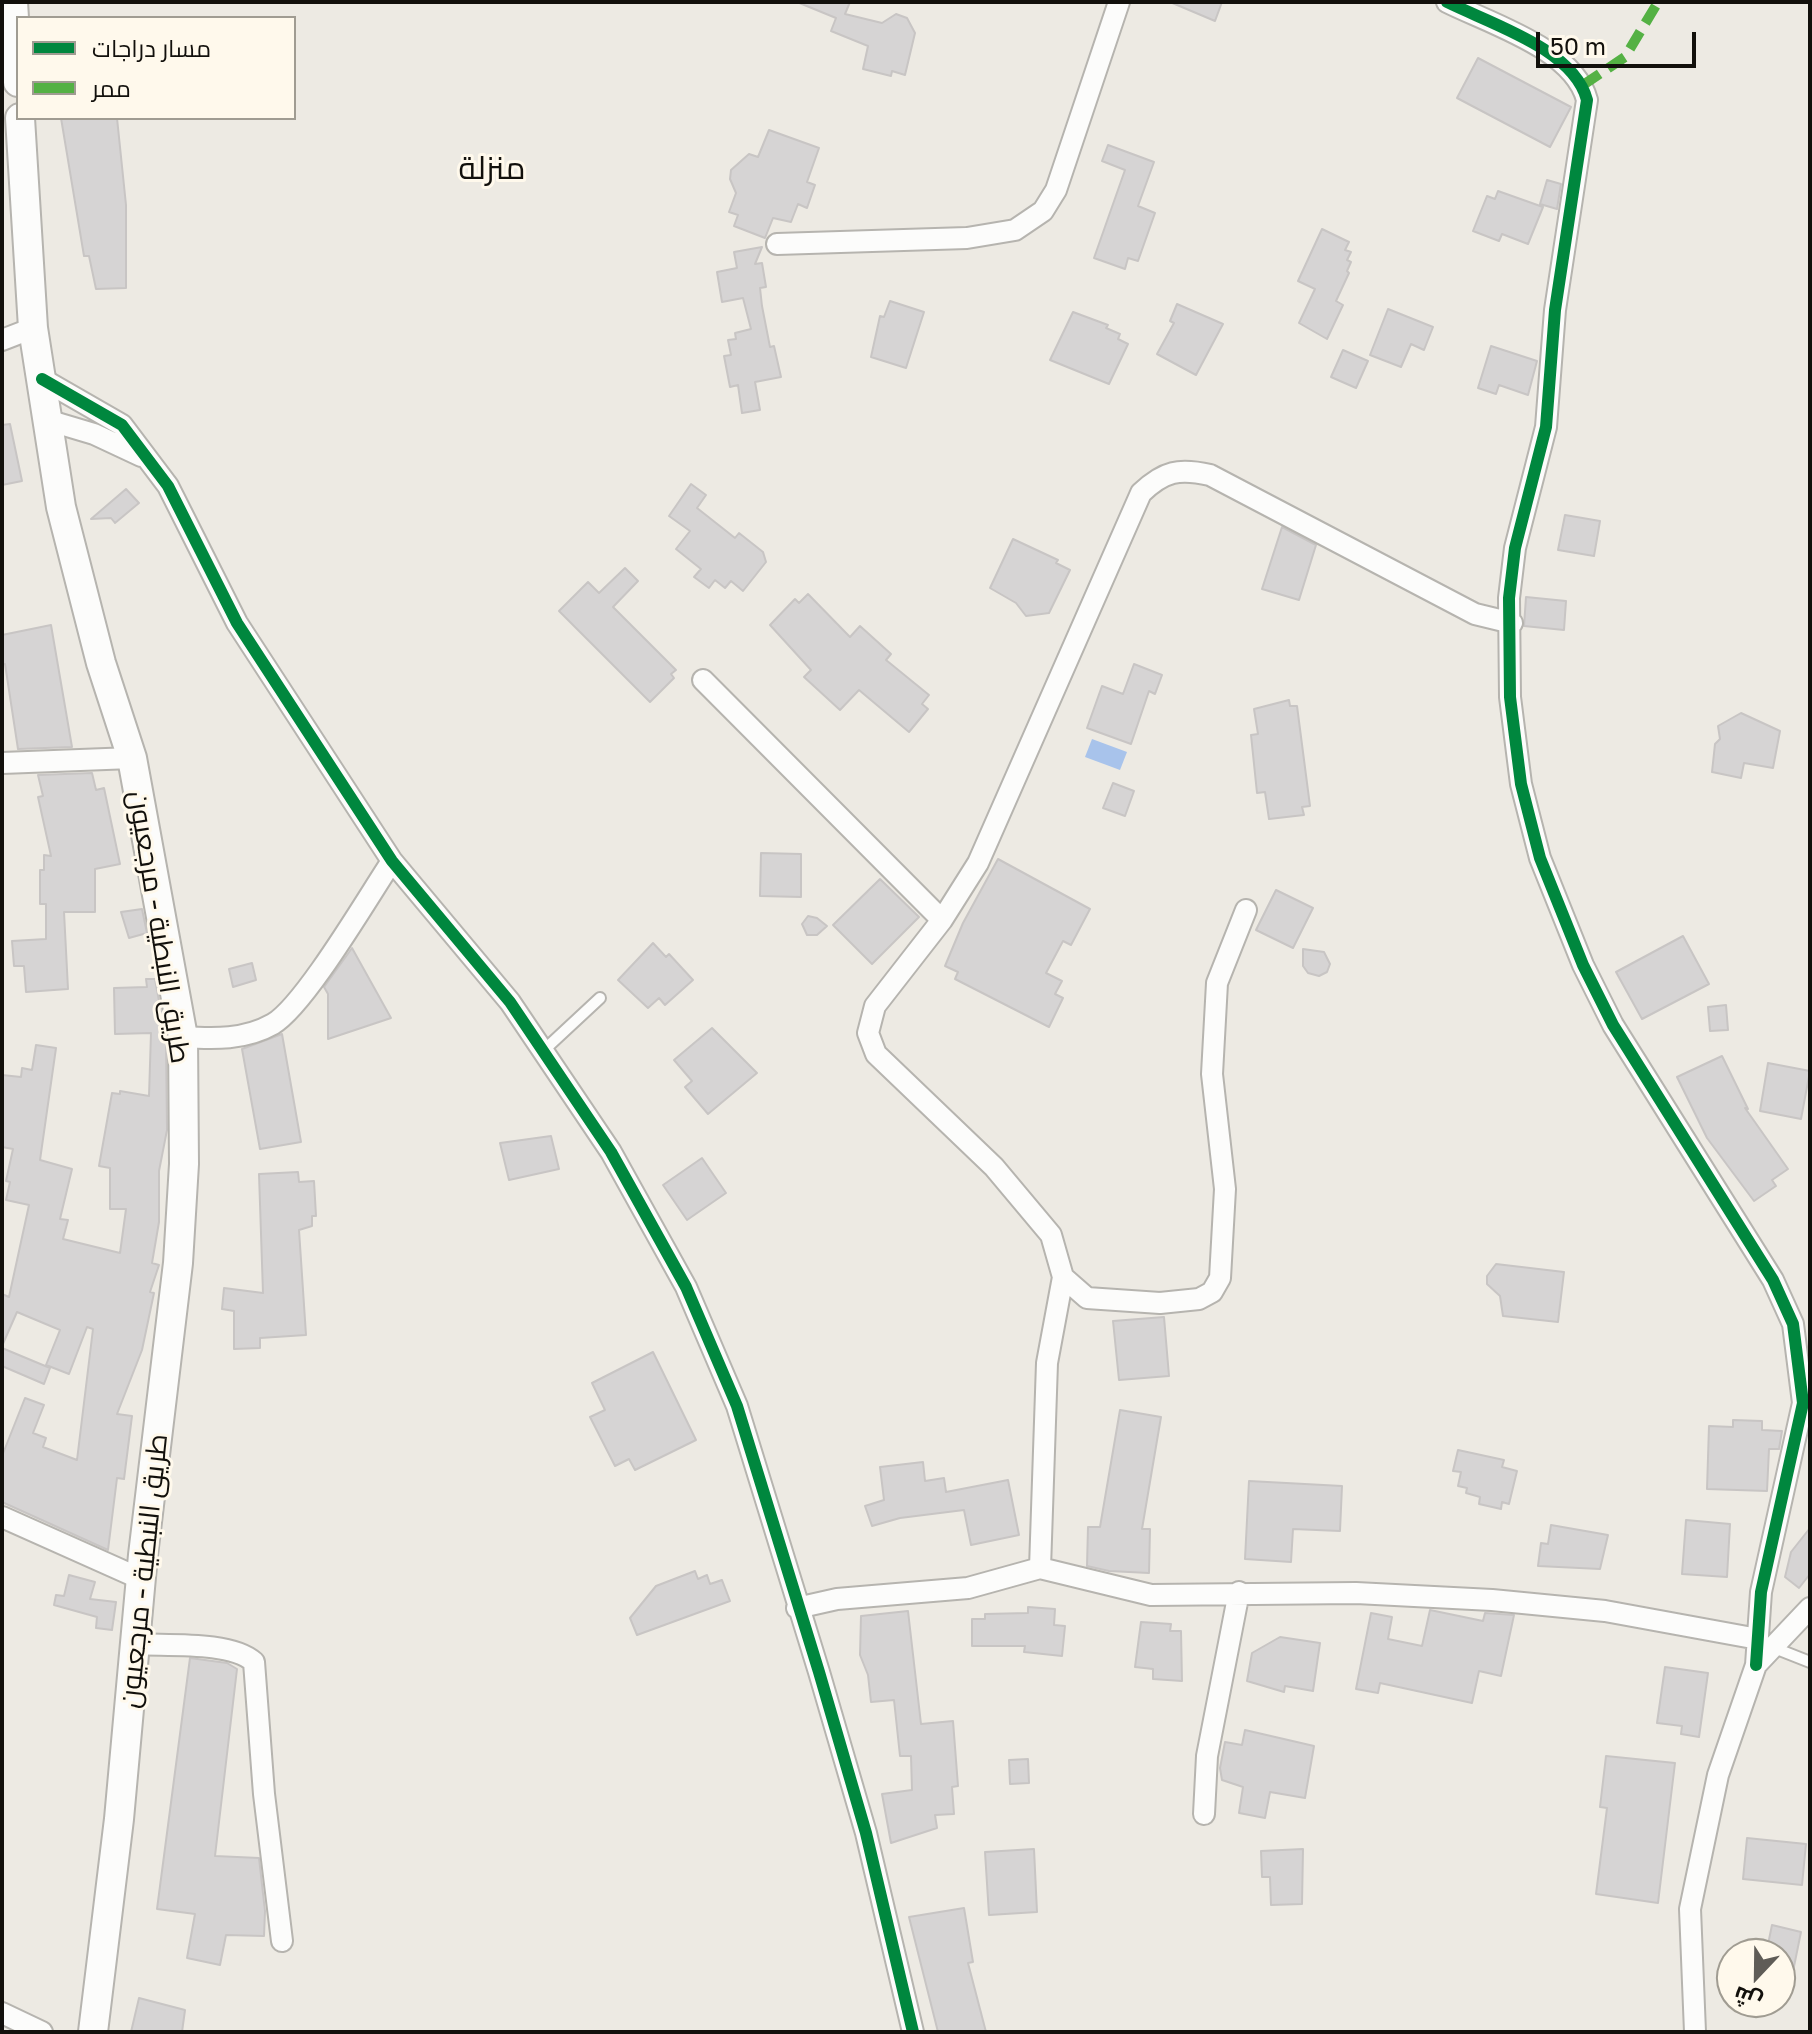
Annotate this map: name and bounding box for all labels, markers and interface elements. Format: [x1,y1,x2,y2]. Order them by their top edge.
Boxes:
legend [16,16,296,120]
scale bar [1540,16,1700,66]
text: 50 m [1550,31,1606,60]
text: مسار دراجات [92,33,211,62]
text: ممر [92,73,131,102]
district label: منزلة [459,150,525,188]
street label: طريق النبطية - مرجعيون [121,788,197,1066]
street label: طريق النبطية - مرجعيون [113,1432,175,1710]
north arrow [1716,1938,1796,2018]
text: ش [1729,1981,1766,2017]

